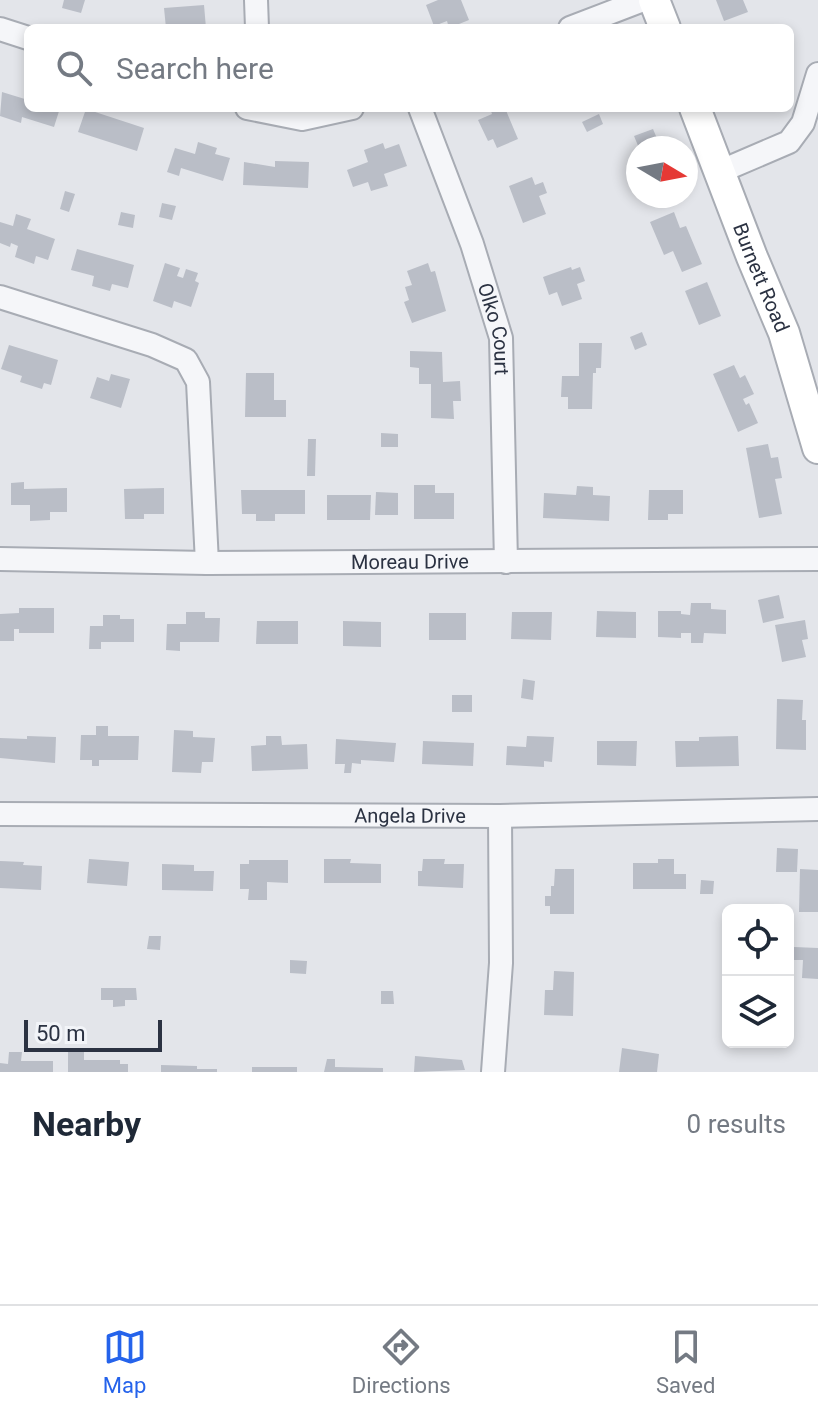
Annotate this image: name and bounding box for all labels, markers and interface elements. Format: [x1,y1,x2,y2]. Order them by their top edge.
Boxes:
search box [24,24,794,112]
icon: search [52,46,96,90]
text: Search here [116,51,274,86]
north arrow [626,136,698,208]
street label: Burnett Road [728,220,794,336]
street label: Olko Court [473,280,514,376]
street label: Moreau Drive [351,549,469,574]
street label: Angela Drive [354,803,466,828]
map controls [722,904,794,1048]
button: locate [722,904,794,976]
button: layers [722,976,794,1048]
scale bar [24,1016,162,1052]
text: 50 m [36,1021,85,1046]
text: Nearby [32,1104,141,1144]
text: 0 results [687,1109,786,1139]
tab: Map [103,1325,147,1398]
tab: Directions [352,1325,451,1398]
tab: Saved [656,1325,715,1398]

